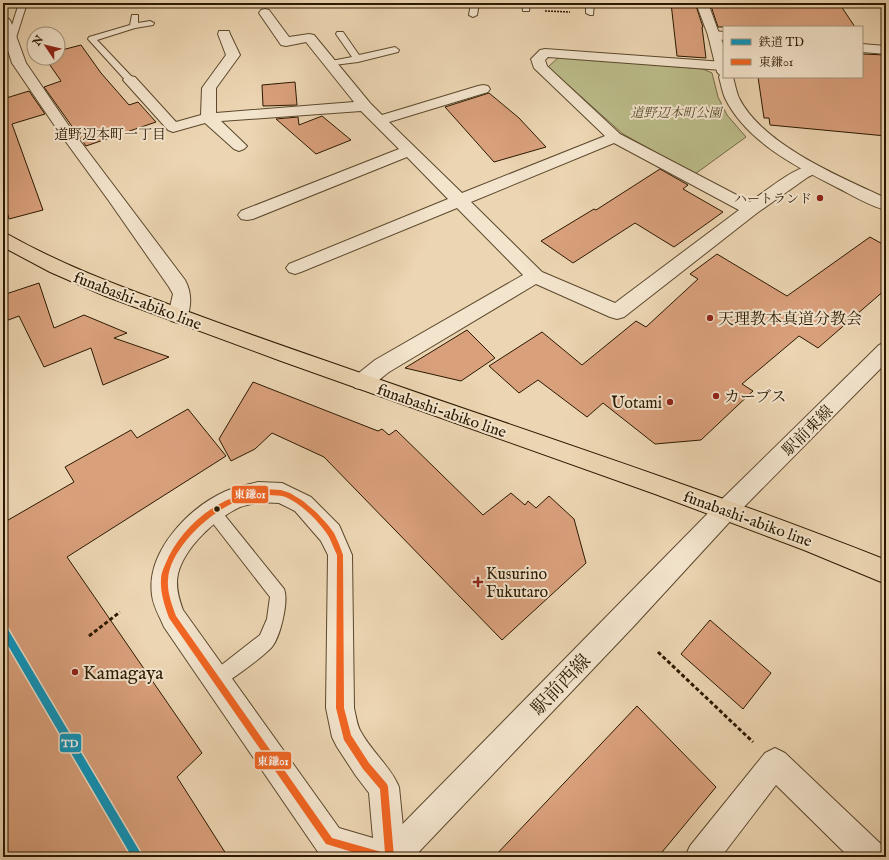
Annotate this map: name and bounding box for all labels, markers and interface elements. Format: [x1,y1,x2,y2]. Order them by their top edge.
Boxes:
north arrow [26,26,66,66]
legend [723,26,863,78]
text: N [30,33,47,50]
text: 鉄道 TD [758,35,804,50]
text: 東鎌01 [759,55,793,70]
park label: 道野辺本町公園 [630,105,723,122]
district label: 道野辺本町一丁目 [54,126,166,144]
place label: ハートランド [734,191,812,208]
marker: ハートランド [815,193,825,203]
street label: funabashi-abiko line [70,268,204,336]
place label: 天理教本真道分教会 [718,310,862,330]
marker: 天理教本真道分教会 [705,313,715,323]
street label: funabashi-abiko line [374,380,509,443]
place label: カーブス [724,388,787,408]
marker: カーブス [711,391,721,401]
place label: Uotami [611,394,662,414]
marker: Uotami [665,397,675,407]
street label: 駅前東線 [779,402,838,461]
line badge: 東鎌01 [231,485,269,504]
street label: funabashi-abiko line [680,487,814,552]
text: 東鎌01 [234,488,266,502]
unlabelled marker [212,504,222,514]
place label: Kusurino Fukutaro [486,565,549,603]
marker: Kusurino Fukutaro [473,577,483,587]
street label: 駅前西線 [526,650,596,721]
place label: Kamagaya [83,662,164,686]
marker: Kamagaya [70,667,80,677]
line badge: TD [59,733,82,753]
text: TD [61,737,79,751]
line badge: 東鎌01 [254,751,292,770]
text: 東鎌01 [257,755,289,769]

